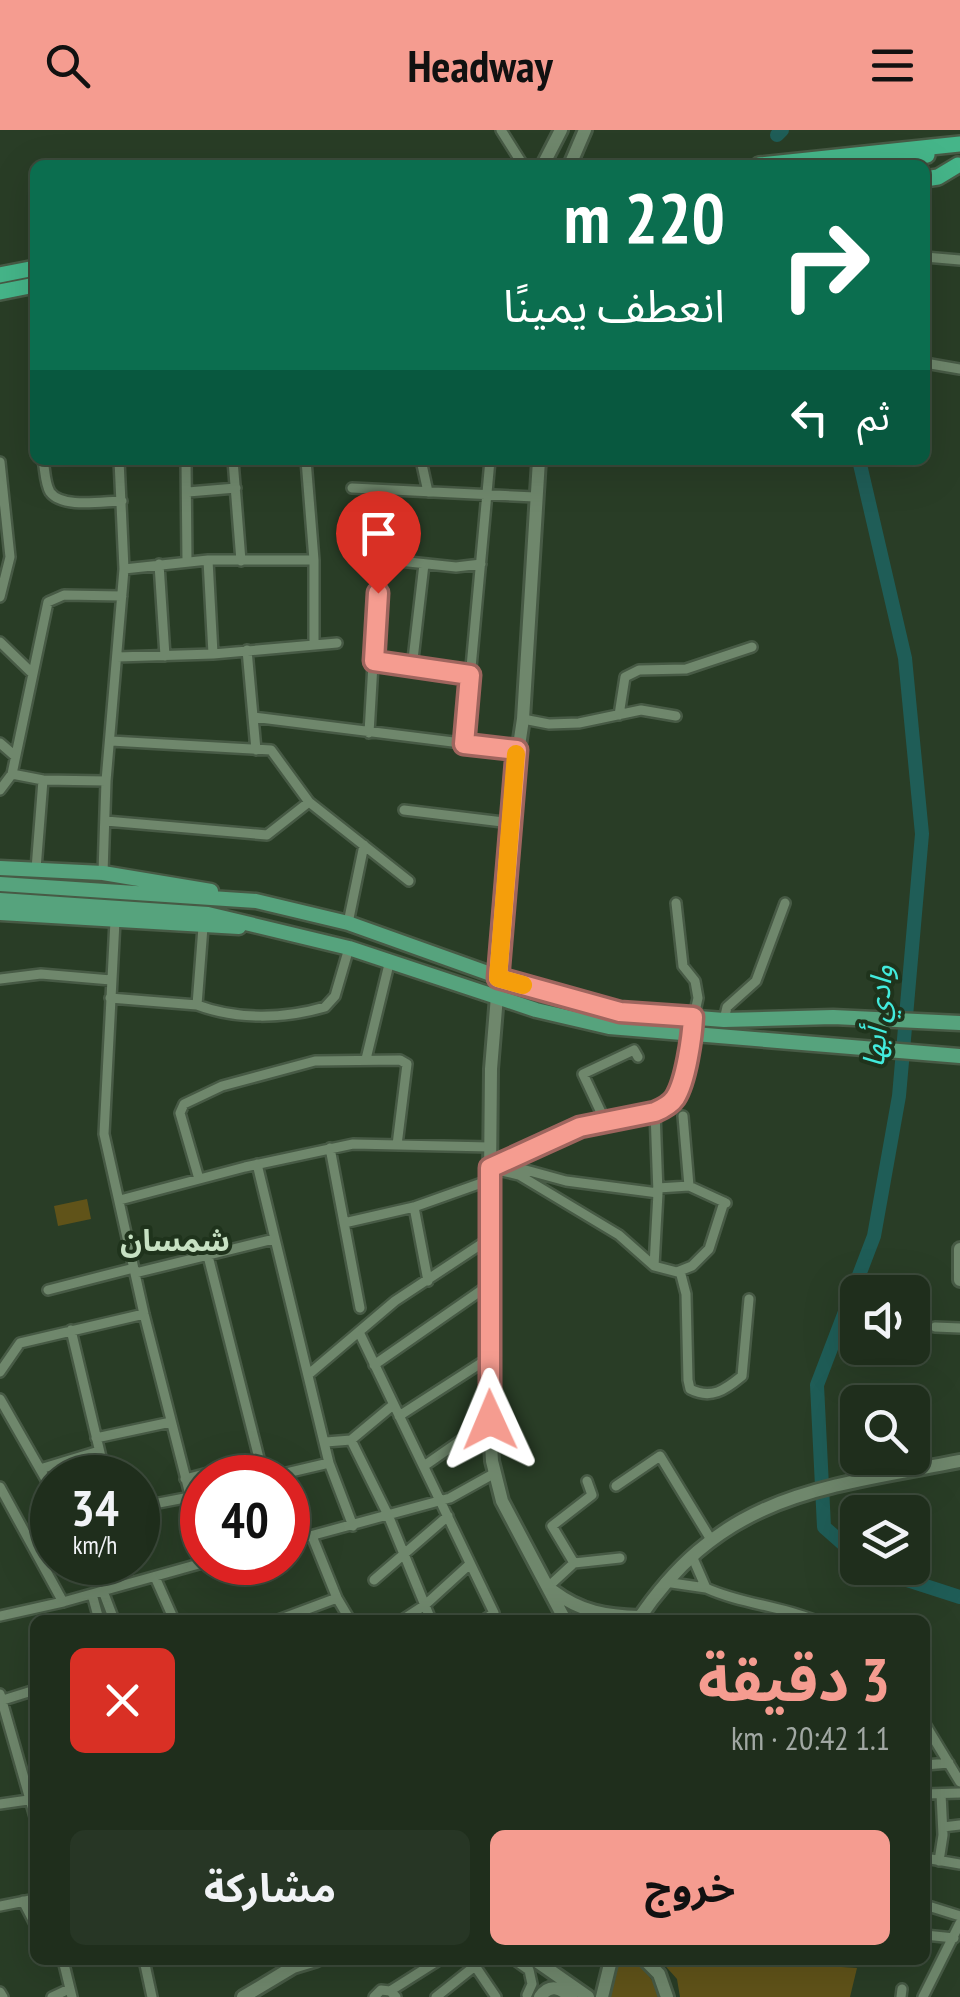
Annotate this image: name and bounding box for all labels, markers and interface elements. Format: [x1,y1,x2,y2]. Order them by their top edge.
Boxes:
text: Headway [407,36,553,94]
icon: search [40,38,95,93]
icon: menu [865,38,920,93]
text: 220 m [564,172,725,262]
icon: right [760,200,890,330]
text: انعطف يمينًا [503,276,725,334]
icon: left [782,390,837,445]
text: ثم [857,391,890,440]
pin [336,491,421,594]
icon: arrive [351,506,406,561]
water label: وادي أبها [853,963,905,1069]
district label: شمسان [120,1220,230,1259]
map controls [840,1275,930,1585]
button: sound [840,1275,930,1365]
position arrow [438,1368,542,1472]
button: search [840,1385,930,1475]
speed limit sign: 40 [180,1455,310,1585]
text: 34 [71,1475,119,1540]
button: layers [840,1495,930,1585]
text: km/h [73,1529,117,1561]
text: 3 دقيقة [698,1640,890,1718]
button: close [70,1648,175,1753]
text: 1.1 km · 20:42 [731,1717,890,1759]
button: مشاركة [70,1830,470,1945]
button: خروج [490,1830,890,1945]

